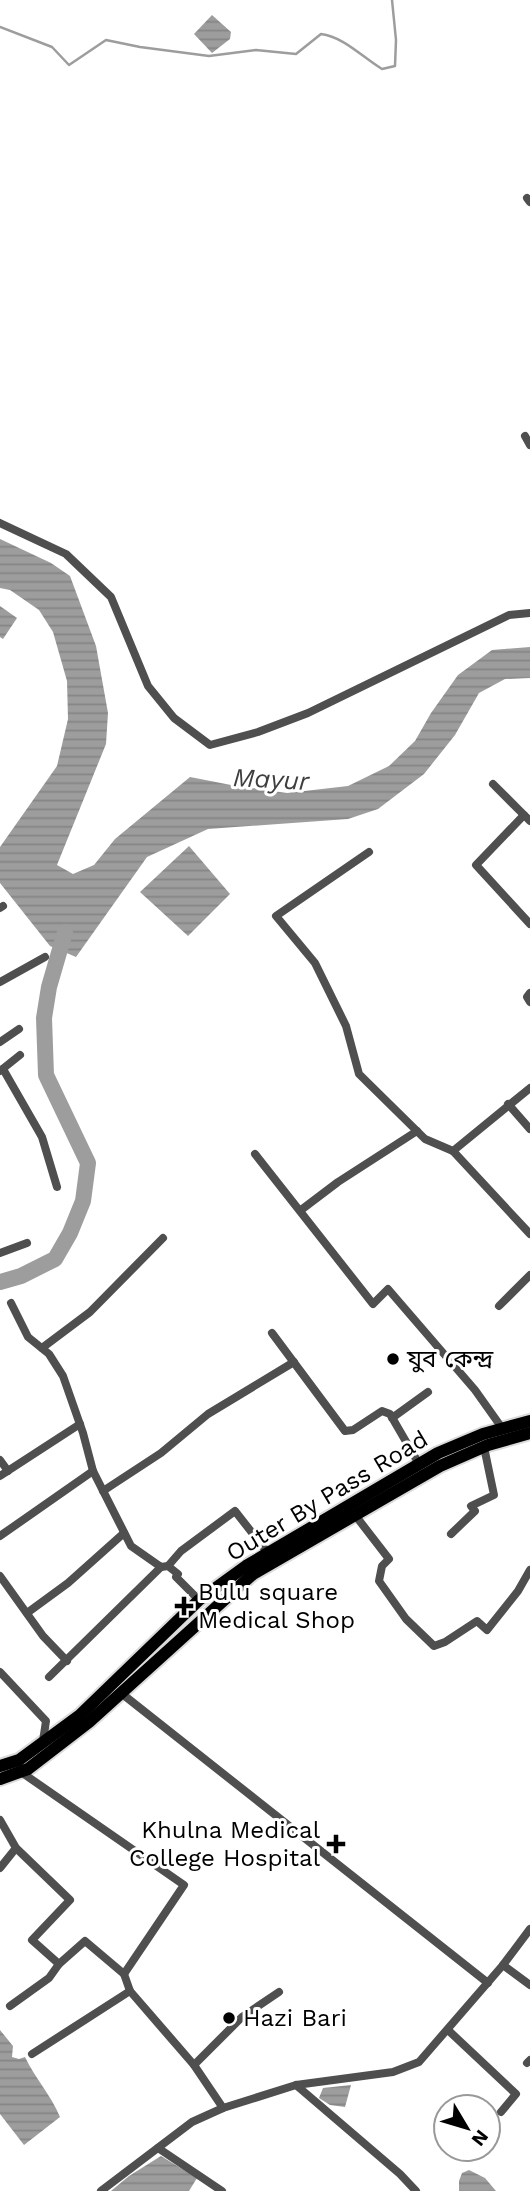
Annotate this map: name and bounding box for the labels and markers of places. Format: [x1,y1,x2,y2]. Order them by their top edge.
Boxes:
place label: যুব কেন্দ্র [406,1345,494,1373]
marker: যুব কেন্দ্র [385,1351,401,1367]
place label: Bulu square Medical Shop [198,1578,355,1634]
marker: Bulu square Medical Shop [176,1598,192,1614]
place label: Khulna Medical College Hospital [129,1816,321,1872]
marker: Khulna Medical College Hospital [326,1834,346,1854]
place label: Hazi Bari [243,2004,347,2032]
marker: Hazi Bari [221,2010,237,2026]

